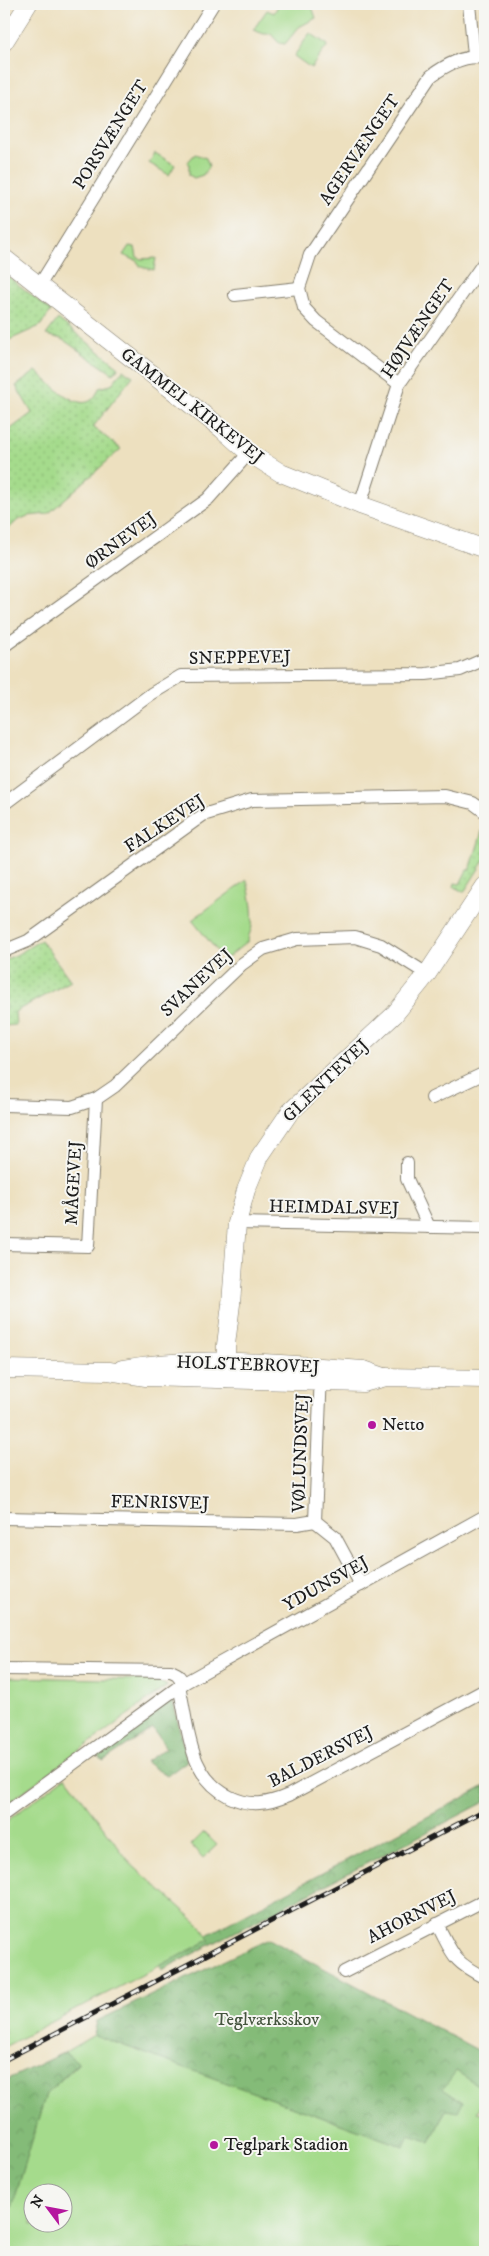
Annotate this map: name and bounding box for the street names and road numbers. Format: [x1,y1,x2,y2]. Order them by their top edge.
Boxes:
street label: PORSVÆNGET [69,76,154,194]
street label: AGERVÆNGET [315,90,405,210]
street label: HØJVÆNGET [377,275,460,383]
street label: GAMMEL KIRKEVEJ [116,343,268,469]
street label: ØRNEVEJ [81,508,161,574]
street label: SNEPPEVEJ [189,646,291,670]
street label: FALKEVEJ [121,790,209,858]
street label: SVANEVEJ [156,944,238,1022]
street label: GLENTEVEJ [278,1035,374,1127]
street label: MÅGEVEJ [60,1140,87,1226]
street label: HEIMDALSVEJ [269,1196,399,1220]
street label: HOLSTEBROVEJ [176,1352,320,1378]
street label: VØLUNDSVEJ [288,1393,314,1514]
street label: FENRISVEJ [110,1491,210,1515]
street label: YDUNSVEJ [279,1552,373,1616]
street label: BALDERSVEJ [265,1721,377,1793]
street label: AHORNVEJ [364,1885,460,1949]

